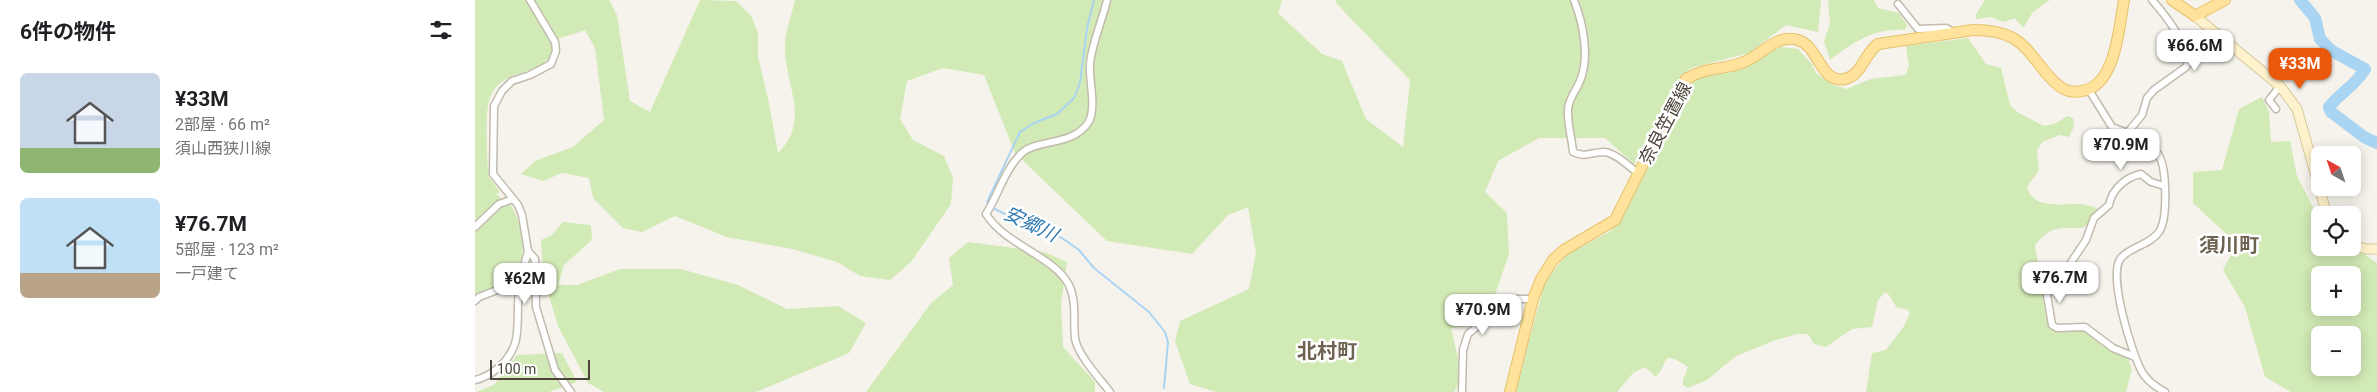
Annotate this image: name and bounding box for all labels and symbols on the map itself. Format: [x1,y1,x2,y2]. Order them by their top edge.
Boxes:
pin: ¥66.6M [2154,30,2236,72]
pin: ¥33M [2270,48,2330,90]
street label: 奈良笠置線 [1635,78,1695,168]
pin: ¥70.9M [2080,128,2162,171]
north arrow [2311,146,2361,196]
water label: 安郷川 [1000,202,1063,247]
district label: 須川町 [2199,233,2259,257]
pin: ¥62M [495,262,555,305]
pin: ¥76.7M [2019,262,2101,304]
pin: ¥70.9M [1442,294,1524,336]
district label: 北村町 [1297,339,1357,363]
scale bar [490,357,590,380]

